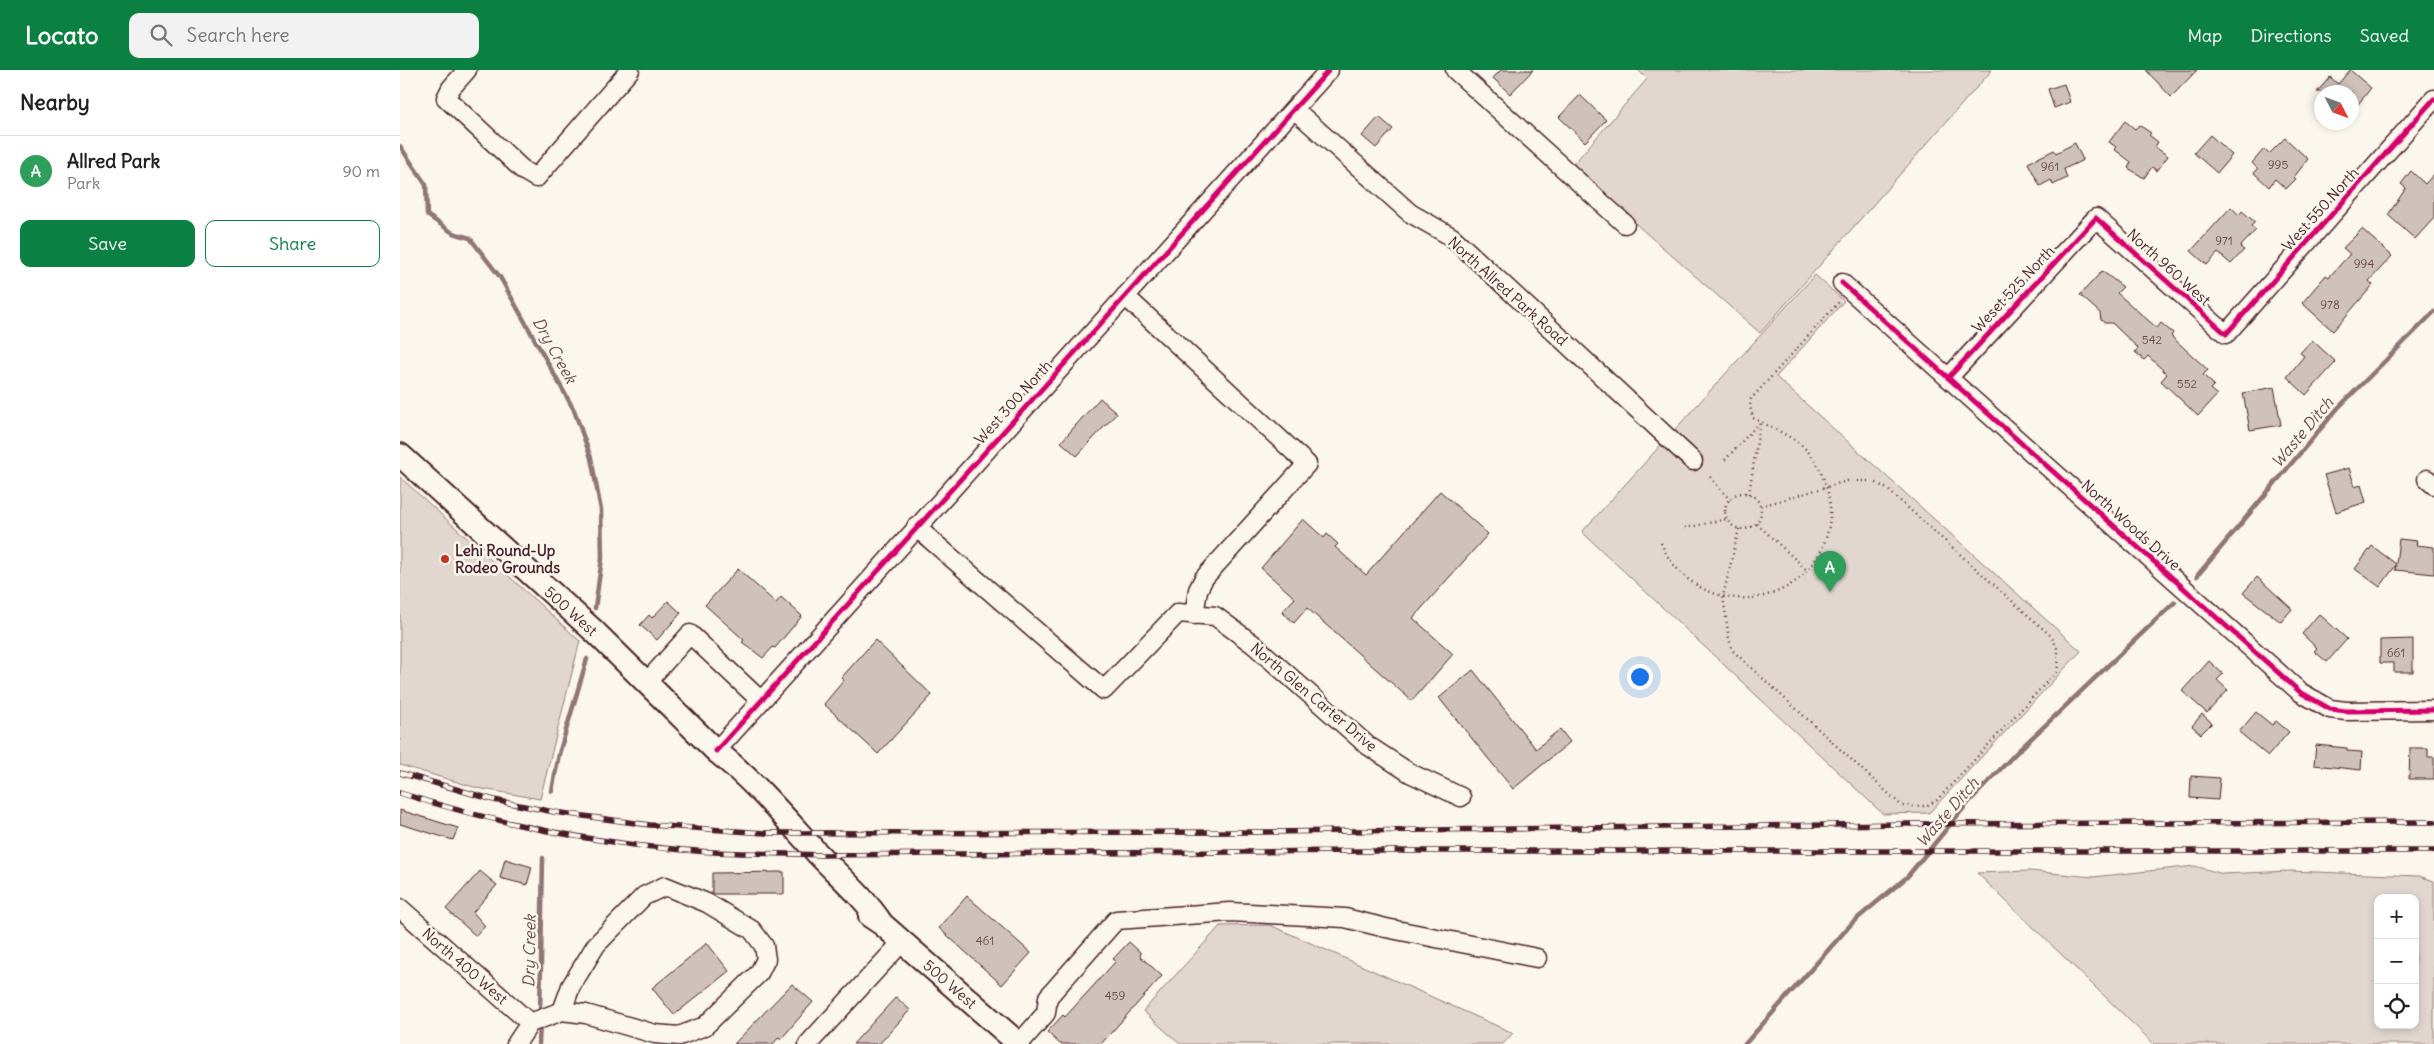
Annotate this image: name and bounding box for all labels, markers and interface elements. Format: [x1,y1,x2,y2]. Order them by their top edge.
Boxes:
search box [129,13,479,58]
text: Locato [25,20,99,50]
icon: search [147,21,175,49]
text: Search here [187,23,290,47]
text: Map [2187,24,2222,47]
text: Directions [2250,24,2332,47]
text: Saved [2360,24,2409,47]
north arrow [2314,85,2359,130]
text: Nearby [20,89,90,116]
text: Allred Park [67,149,160,173]
house number: 995 [2268,157,2288,172]
house number: 961 [2041,159,2059,174]
text: A [31,161,41,181]
text: 90 m [342,161,380,181]
street label: West 550 North [2278,163,2363,255]
text: Park [67,173,100,193]
button: Save [20,220,195,267]
button: Share [205,220,380,267]
street label: North 960 West [2123,225,2215,309]
street label: North Allred Park Road [1444,232,1572,350]
house number: 971 [2215,233,2233,248]
street label: Weset 525 North [1968,241,2058,337]
house number: 994 [2354,256,2374,271]
house number: 978 [2320,297,2340,312]
water label: Dry Creek [529,313,582,388]
house number: 542 [2142,332,2163,347]
street label: West 300 North [970,356,1056,448]
house number: 552 [2177,376,2198,391]
water label: Waste Ditch [2267,392,2338,471]
street label: North Woods Drive [2078,476,2184,574]
place label: Lehi Round-Up Rodeo Grounds [455,541,560,577]
pin: A [1814,551,1846,592]
marker: Lehi Round-Up Rodeo Grounds [439,553,451,565]
street label: 500 West [540,582,602,640]
street label: North Glen Carter Drive [1247,639,1381,755]
house number: 661 [2387,645,2405,660]
your location [1627,664,1653,690]
water label: Waste Ditch [1911,772,1983,851]
map controls [2374,894,2419,1029]
button: + [2374,894,2419,939]
water label: Dry Creek [518,913,540,987]
street label: North 400 West [418,924,512,1008]
house number: 461 [976,933,994,948]
button: − [2374,939,2419,984]
street label: 500 West [919,956,981,1012]
button: locate [2374,984,2419,1029]
house number: 459 [1105,988,1125,1003]

